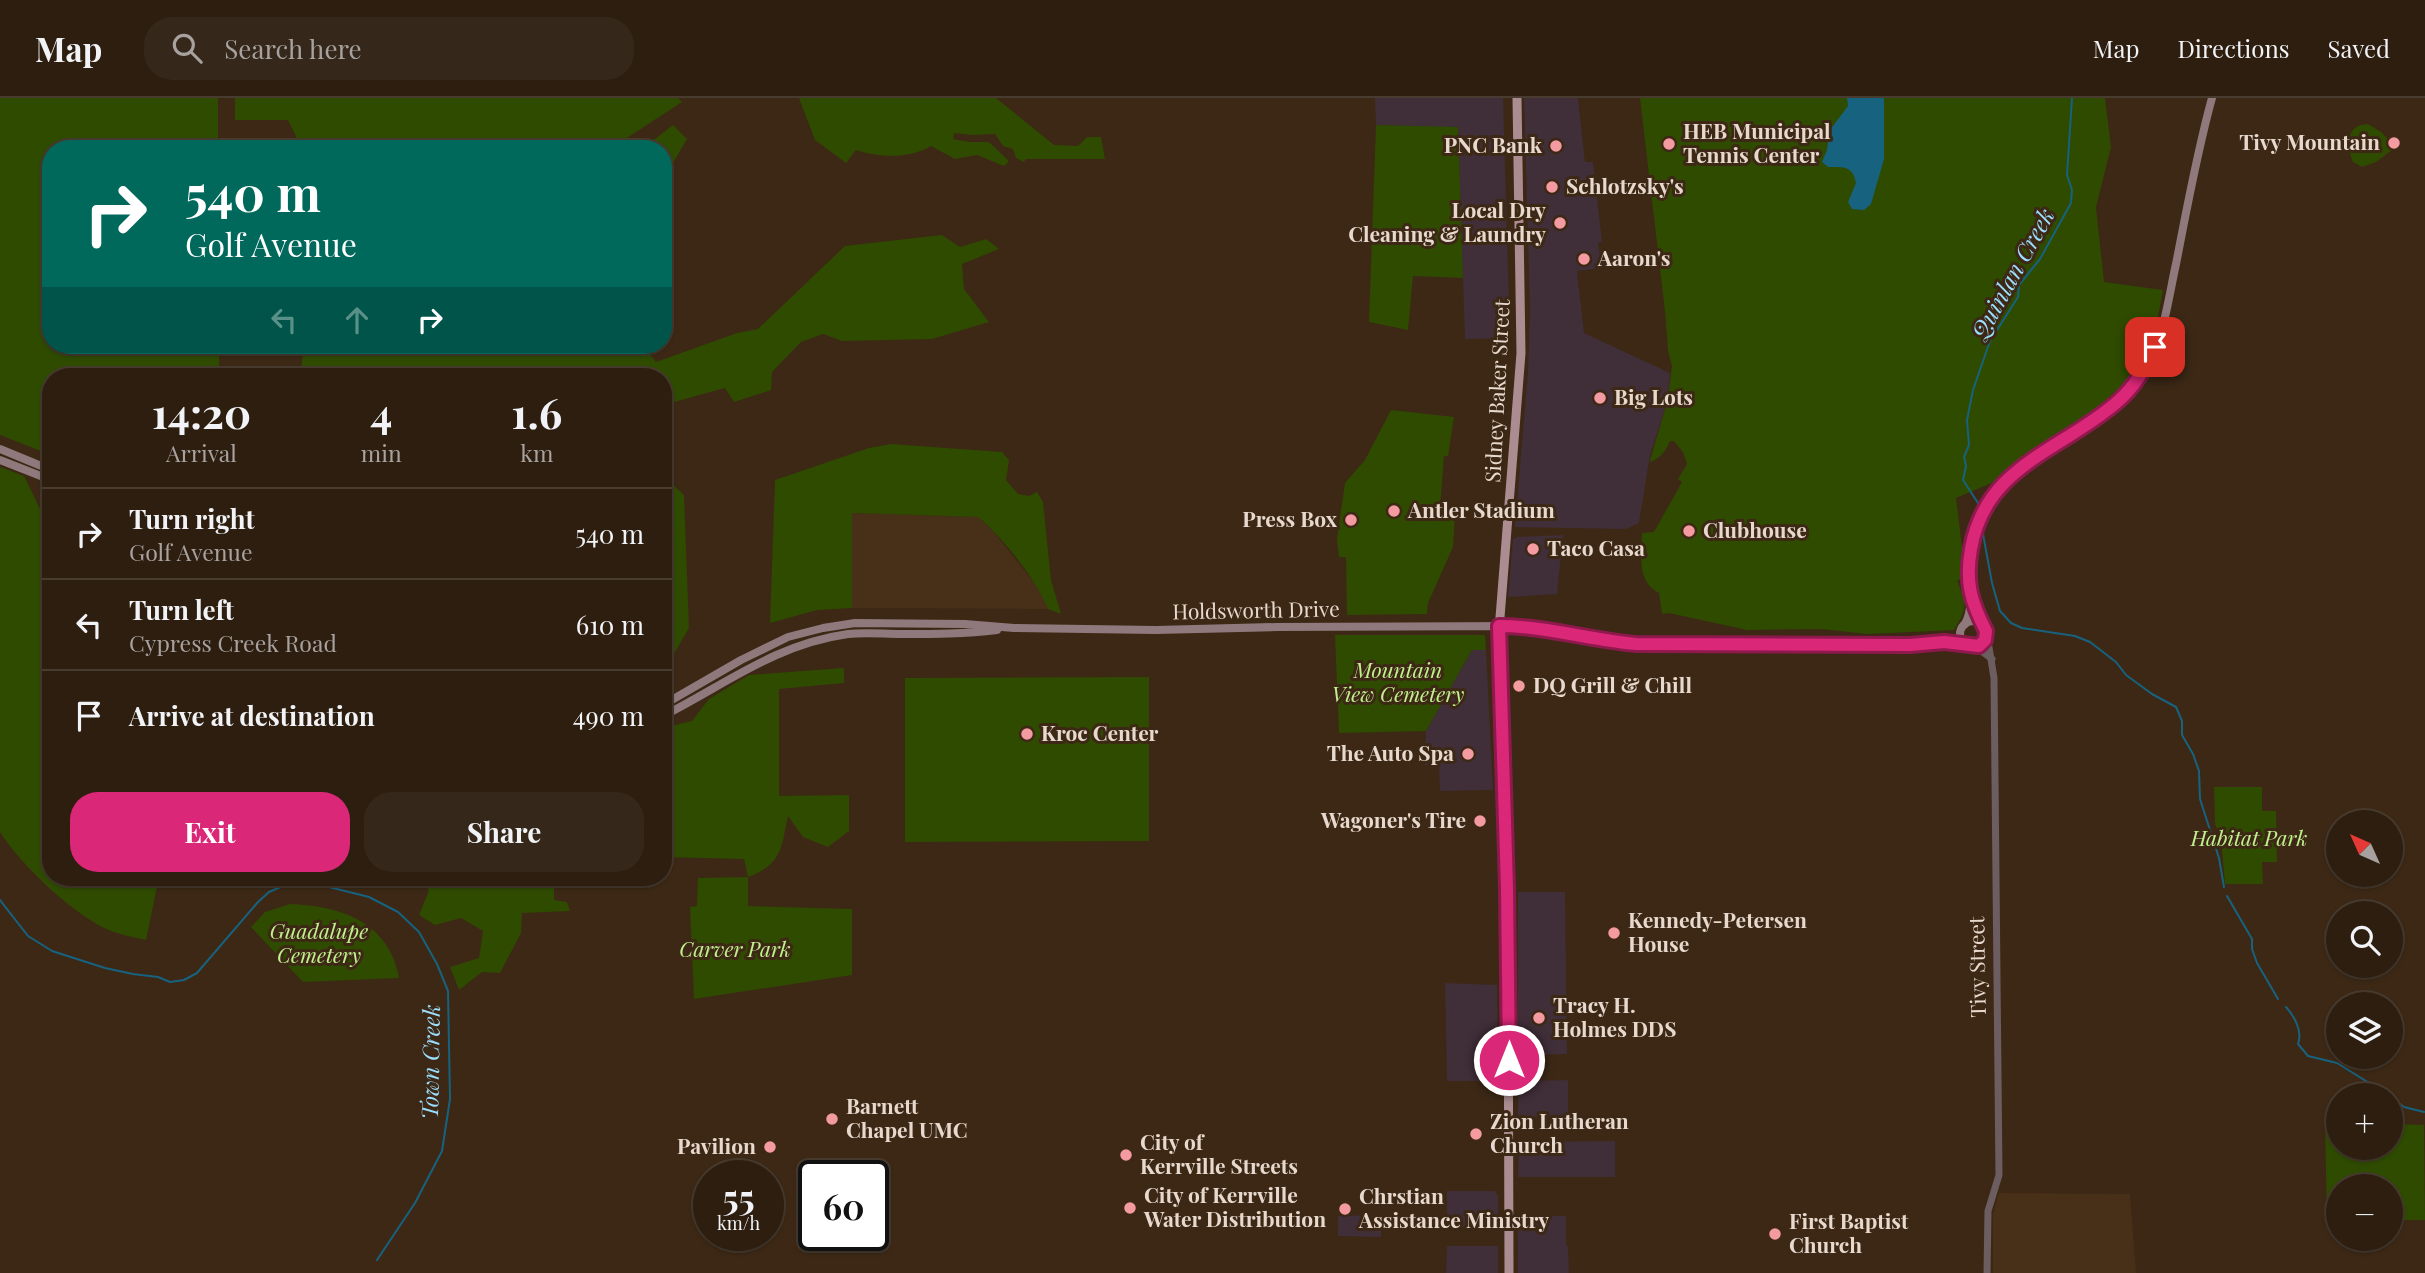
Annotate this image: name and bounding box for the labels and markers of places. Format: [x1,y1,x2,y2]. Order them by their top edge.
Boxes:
place label: HEB Municipal Tennis Center [1683,116,1831,168]
place label: Tivy Mountain [2239,127,2380,155]
place label: PNC Bank [1444,130,1543,158]
marker: Tivy Mountain [2386,135,2402,151]
marker: HEB Municipal Tennis Center [1661,136,1677,152]
marker: PNC Bank [1548,138,1564,154]
place label: Schlotzsky's [1566,171,1684,199]
marker: Schlotzsky's [1544,179,1560,195]
place label: Local Dry Cleaning & Laundry [1348,195,1546,247]
marker: Local Dry Cleaning & Laundry [1552,215,1568,231]
place label: Aaron's [1597,243,1671,271]
marker: Aaron's [1576,251,1592,267]
pin [2125,317,2185,377]
place label: Big Lots [1614,382,1693,410]
marker: Big Lots [1592,390,1608,406]
place label: Antler Stadium [1407,495,1555,523]
marker: Antler Stadium [1386,503,1402,519]
place label: Press Box [1242,504,1338,532]
marker: Press Box [1343,512,1359,528]
place label: Clubhouse [1703,515,1807,543]
marker: Clubhouse [1681,523,1697,539]
place label: Taco Casa [1547,533,1645,561]
marker: Taco Casa [1525,541,1541,557]
place label: DQ Grill & Chill [1533,670,1692,698]
marker: DQ Grill & Chill [1511,678,1527,694]
place label: Kroc Center [1041,718,1159,746]
marker: Kroc Center [1019,726,1035,742]
place label: The Auto Spa [1327,738,1454,766]
marker: The Auto Spa [1460,746,1476,762]
place label: Wagoner's Tire [1320,805,1466,833]
marker: Wagoner's Tire [1472,813,1488,829]
place label: Kennedy-Petersen House [1628,905,1807,957]
marker: Kennedy-Petersen House [1606,925,1622,941]
place label: Tracy H. Holmes DDS [1553,990,1676,1042]
marker: Tracy H. Holmes DDS [1531,1010,1547,1026]
place label: Barnett Chapel UMC [846,1091,968,1143]
place label: Zion Lutheran Church [1490,1106,1629,1158]
marker: Barnett Chapel UMC [824,1111,840,1127]
marker: Zion Lutheran Church [1468,1126,1484,1142]
place label: City of Kerrville Streets [1140,1127,1298,1179]
place label: Pavilion [677,1131,756,1159]
marker: Pavilion [762,1139,778,1155]
marker: City of Kerrville Streets [1118,1147,1134,1163]
place label: City of Kerrville Water Distribution [1143,1180,1326,1232]
place label: Chrstian Assistance Ministry [1358,1181,1549,1233]
marker: City of Kerrville Water Distribution [1122,1200,1138,1216]
marker: Chrstian Assistance Ministry [1337,1201,1353,1217]
place label: First Baptist Church [1789,1206,1909,1258]
marker: First Baptist Church [1767,1226,1783,1242]

